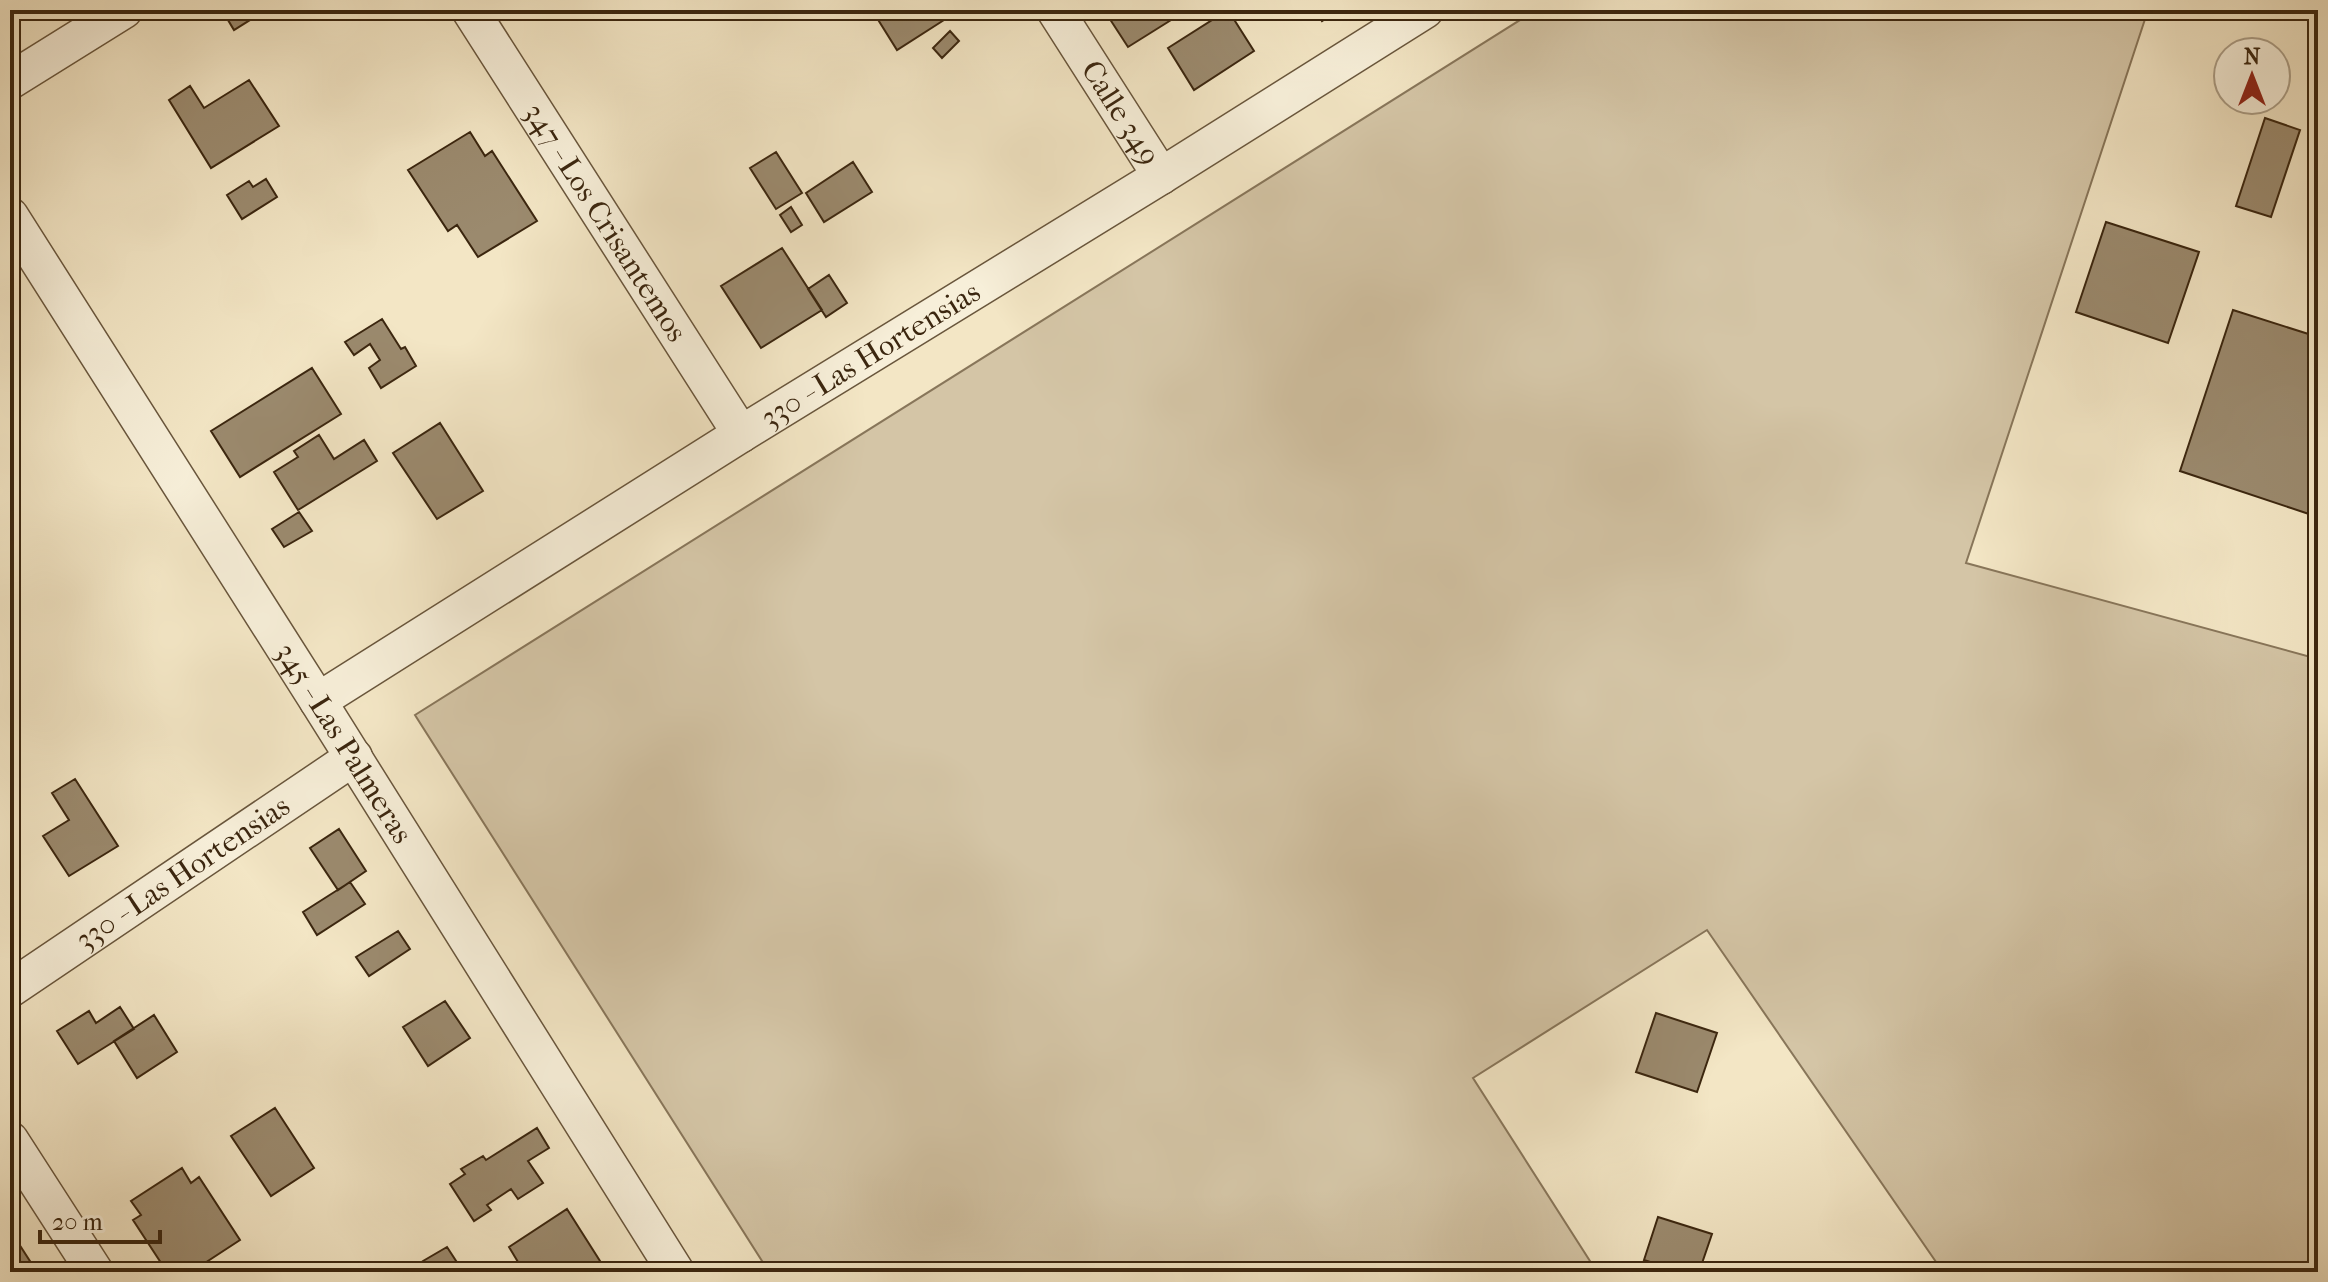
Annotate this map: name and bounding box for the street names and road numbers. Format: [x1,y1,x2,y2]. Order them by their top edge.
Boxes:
street label: Calle 349 [1074,54,1167,172]
street label: 347 - Los Crisantemos [516,97,694,348]
street label: 330 - Las Hortensias [755,274,987,435]
street label: 345 - Las Palmeras [268,637,420,850]
street label: 330 - Las Hortensias [69,789,296,958]

